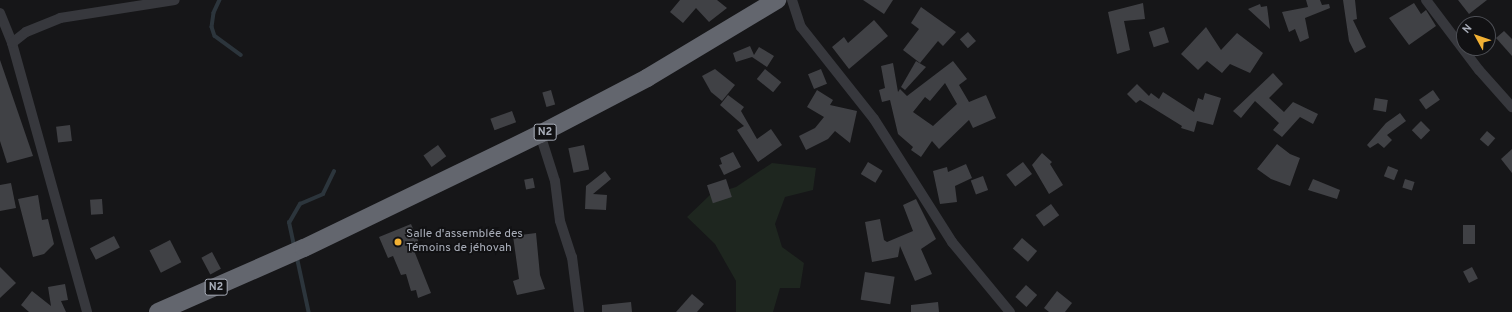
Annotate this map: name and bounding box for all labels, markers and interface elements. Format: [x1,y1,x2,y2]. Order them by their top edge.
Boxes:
north arrow [1456,16,1496,56]
text: N [1460,21,1475,36]
road number: N2 [533,123,557,141]
place label: Salle d'assemblée des Témoins de jéhovah [406,228,523,256]
marker: Salle d'assemblée des Témoins de jéhovah [393,237,403,247]
road number: N2 [204,278,228,296]

